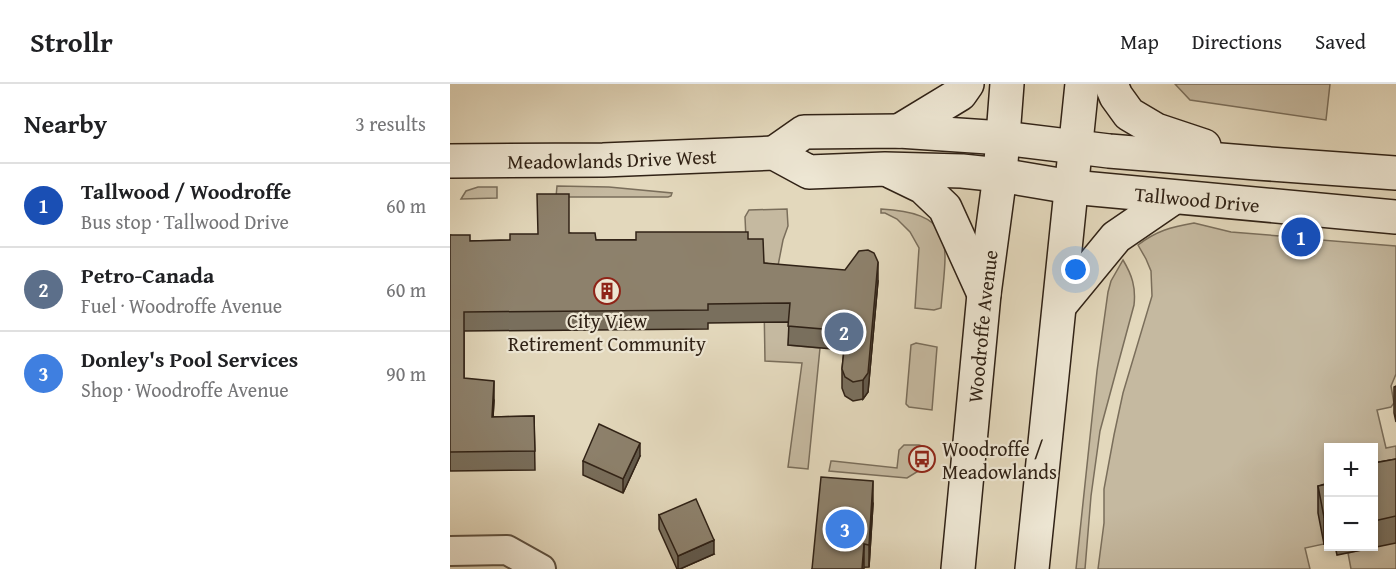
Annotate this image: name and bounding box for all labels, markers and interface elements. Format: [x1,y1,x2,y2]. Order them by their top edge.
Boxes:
text: Strollr [30,21,113,62]
text: Map [1120,26,1159,57]
text: Directions [1192,26,1282,57]
text: Saved [1315,26,1366,57]
text: Nearby [24,104,107,143]
text: 3 results [355,109,426,138]
street label: Meadowlands Drive West [507,141,717,175]
text: Tallwood / Woodroffe [81,175,291,207]
street label: Tallwood Drive [1133,178,1261,219]
text: 1 [38,191,49,220]
text: 60 m [386,191,426,220]
text: Bus stop · Tallwood Drive [81,207,289,236]
pin: 1 [1282,214,1320,260]
street label: Woodroffe Avenue [959,248,1004,404]
your location [1061,255,1090,284]
text: Petro-Canada [81,259,214,291]
text: 2 [38,275,49,304]
text: 60 m [386,275,426,304]
building icon: City View Retirement Community [592,276,622,306]
text: Fuel · Woodroffe Avenue [81,291,282,320]
place label: City View Retirement Community [508,306,706,358]
pin: 2 [824,310,864,354]
text: Donley's Pool Services [81,343,298,375]
text: 3 [38,359,49,388]
text: 90 m [386,359,426,388]
text: Shop · Woodroffe Avenue [81,375,289,404]
place label: Woodroffe / Meadowlands [942,434,1057,486]
map controls [1324,443,1378,551]
button: + [1324,443,1378,497]
bus stop icon: Woodroffe / Meadowlands [907,444,937,474]
button: − [1324,497,1378,551]
pin: 3 [826,506,864,552]

